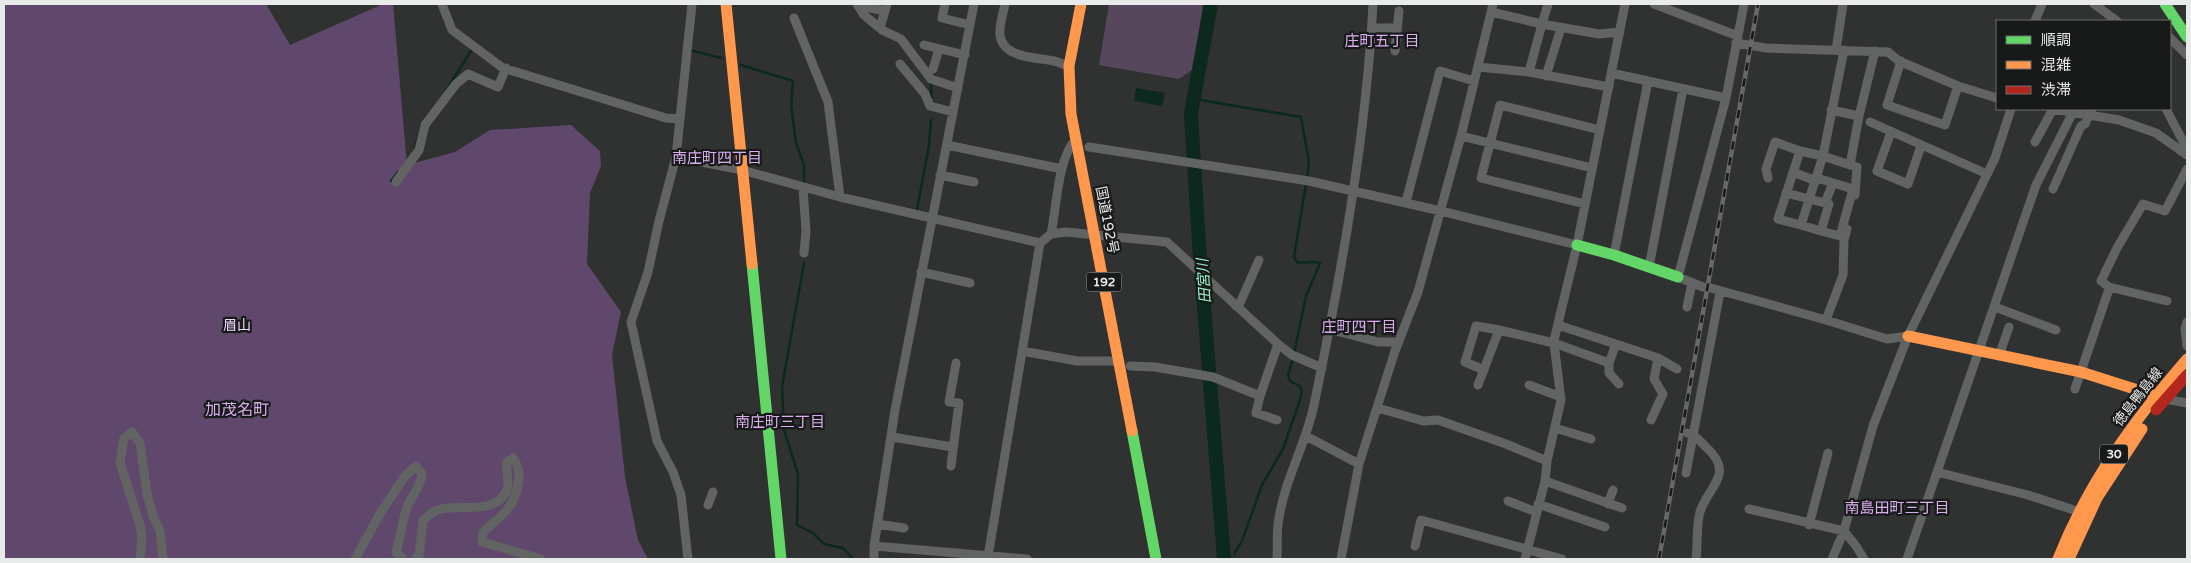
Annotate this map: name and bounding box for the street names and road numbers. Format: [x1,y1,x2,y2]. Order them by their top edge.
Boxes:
street label: 国道192号 [1092,185,1122,255]
road number: 192 [1086,272,1122,292]
street label: 徳島鴨島線 [2110,364,2166,430]
road number: 30 [2100,444,2128,464]

